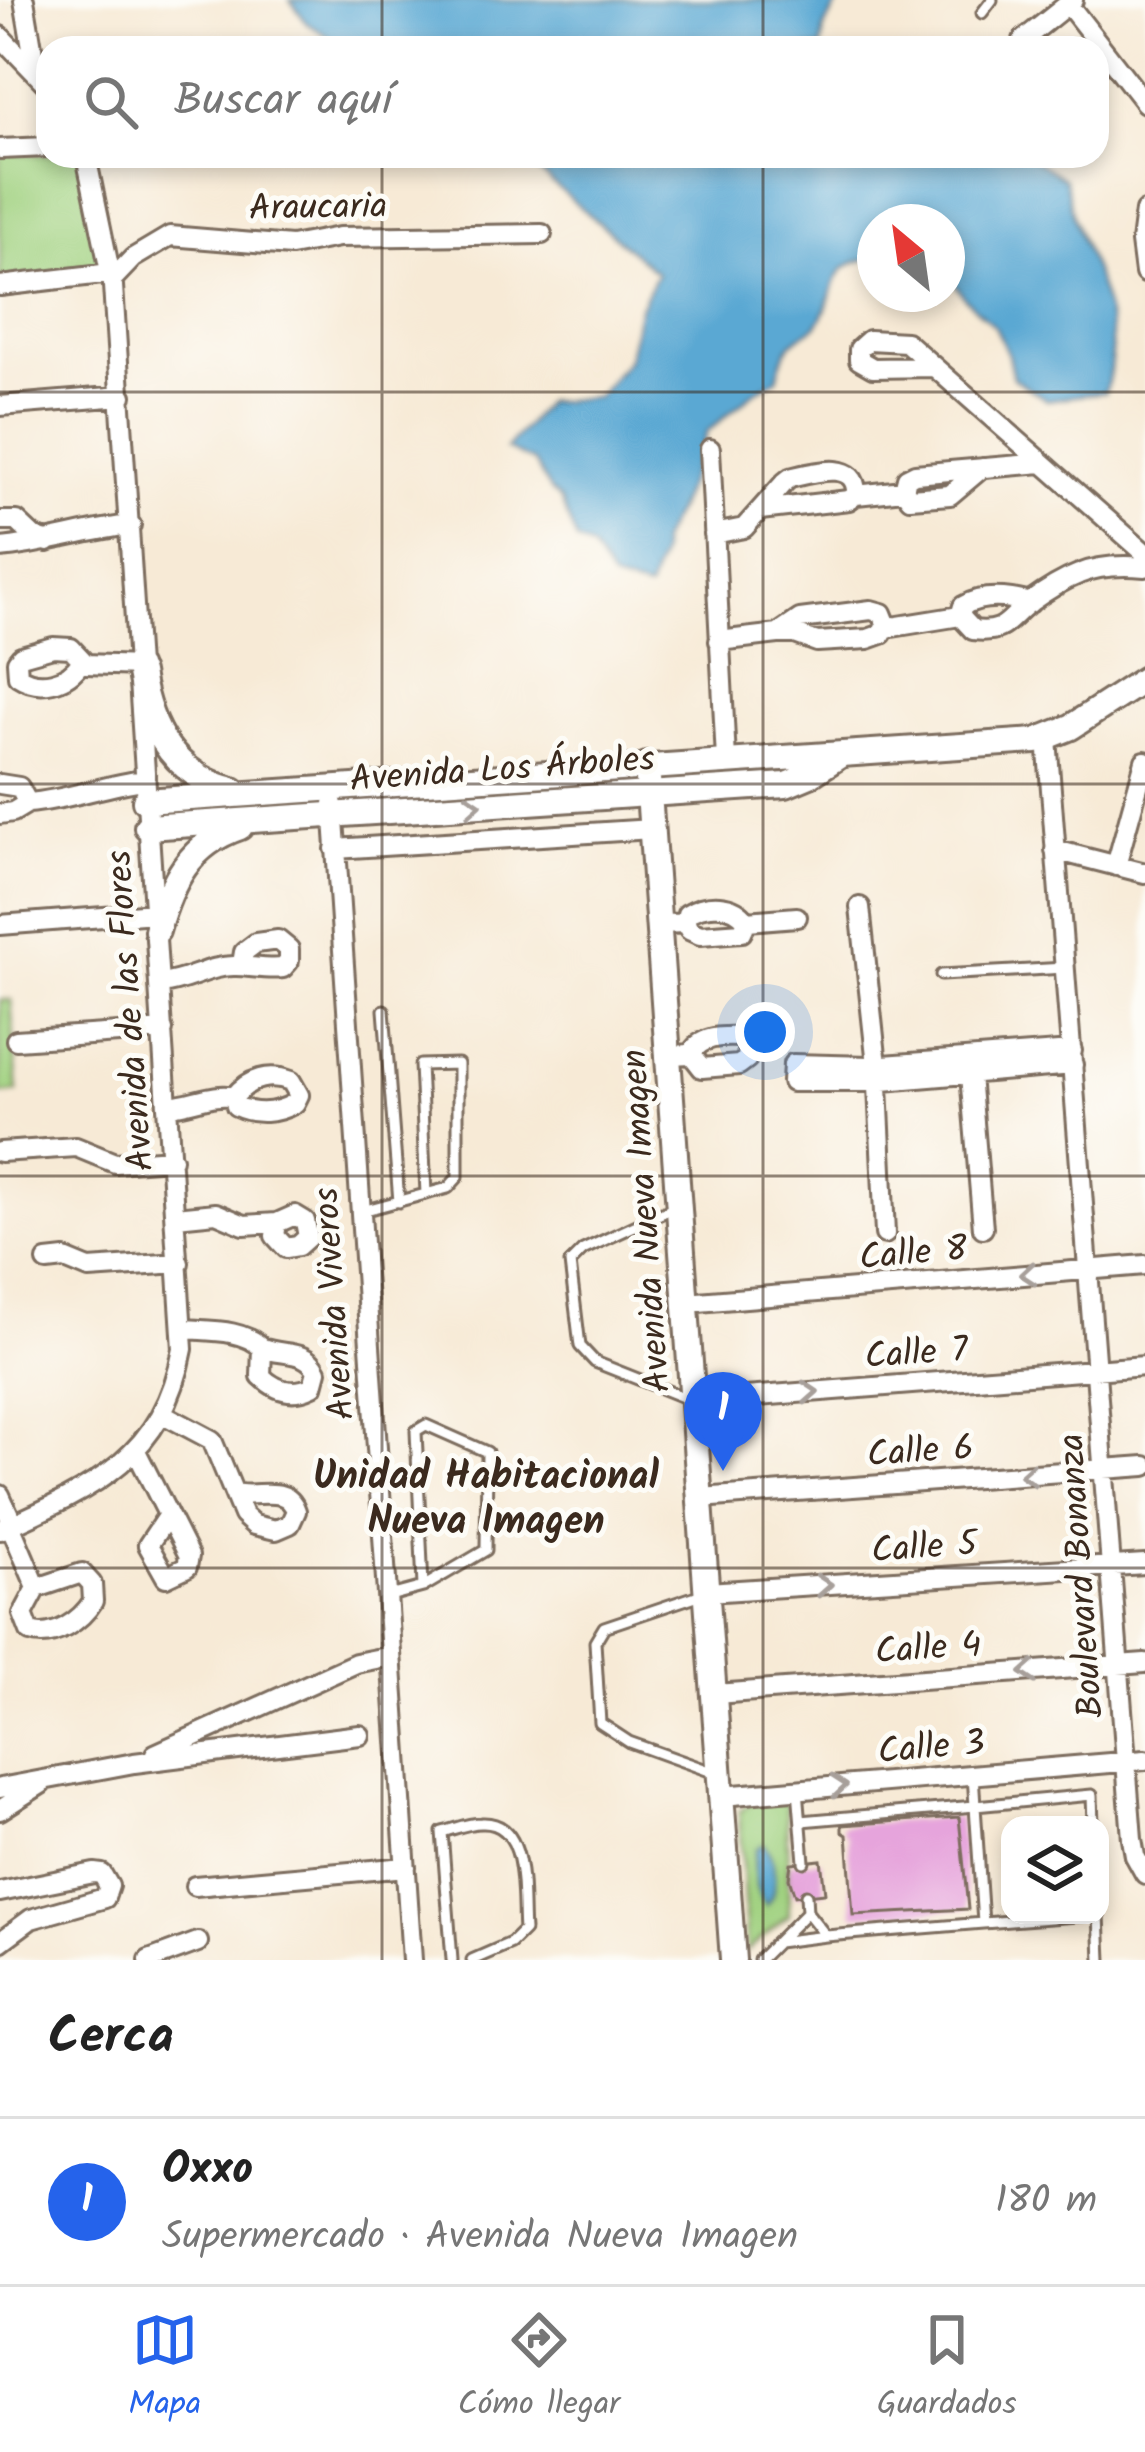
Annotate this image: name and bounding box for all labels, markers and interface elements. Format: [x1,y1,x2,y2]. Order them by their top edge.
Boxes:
search box [36,36,1109,168]
text: Buscar aquí [174,66,392,138]
icon: search [78,69,144,135]
street label: Araucaria [248,179,388,238]
north arrow [857,204,965,312]
street label: Avenida Los Árboles [348,731,657,810]
one-way arrow [464,792,483,818]
street label: Avenida de las Flores [92,848,171,1173]
your location [735,1002,795,1062]
street label: Avenida Nueva Imagen [607,1047,688,1394]
street label: Avenida Viveros [299,1186,372,1422]
street label: Calle 8 [857,1221,970,1288]
one-way arrow [1018,1261,1037,1287]
street label: Calle 7 [863,1322,971,1387]
pin: 1 [684,1372,762,1471]
one-way arrow [800,1380,819,1406]
street label: Calle 6 [865,1420,975,1485]
street label: Boulevard Bonanza [1044,1432,1121,1720]
district label: Unidad Habitacional Nueva Imagen [313,1447,660,1554]
one-way arrow [1018,1461,1037,1487]
street label: Calle 5 [869,1516,982,1581]
one-way arrow [814,1572,833,1598]
street label: Calle 4 [873,1617,983,1682]
one-way arrow [1018,1658,1037,1684]
street label: Calle 3 [875,1715,987,1782]
one-way arrow [830,1773,849,1799]
map controls [1001,1816,1109,1924]
button: layers [1001,1816,1109,1924]
text: Cerca [48,1998,174,2079]
text: Oxxo [162,2135,253,2207]
text: 1 [81,2171,93,2233]
text: 180 m [995,2171,1097,2233]
text: Supermercado · Avenida Nueva Imagen [162,2207,798,2269]
tab: Mapa [128,2307,201,2432]
tab: Cómo llegar [458,2307,620,2432]
tab: Guardados [877,2307,1017,2432]

